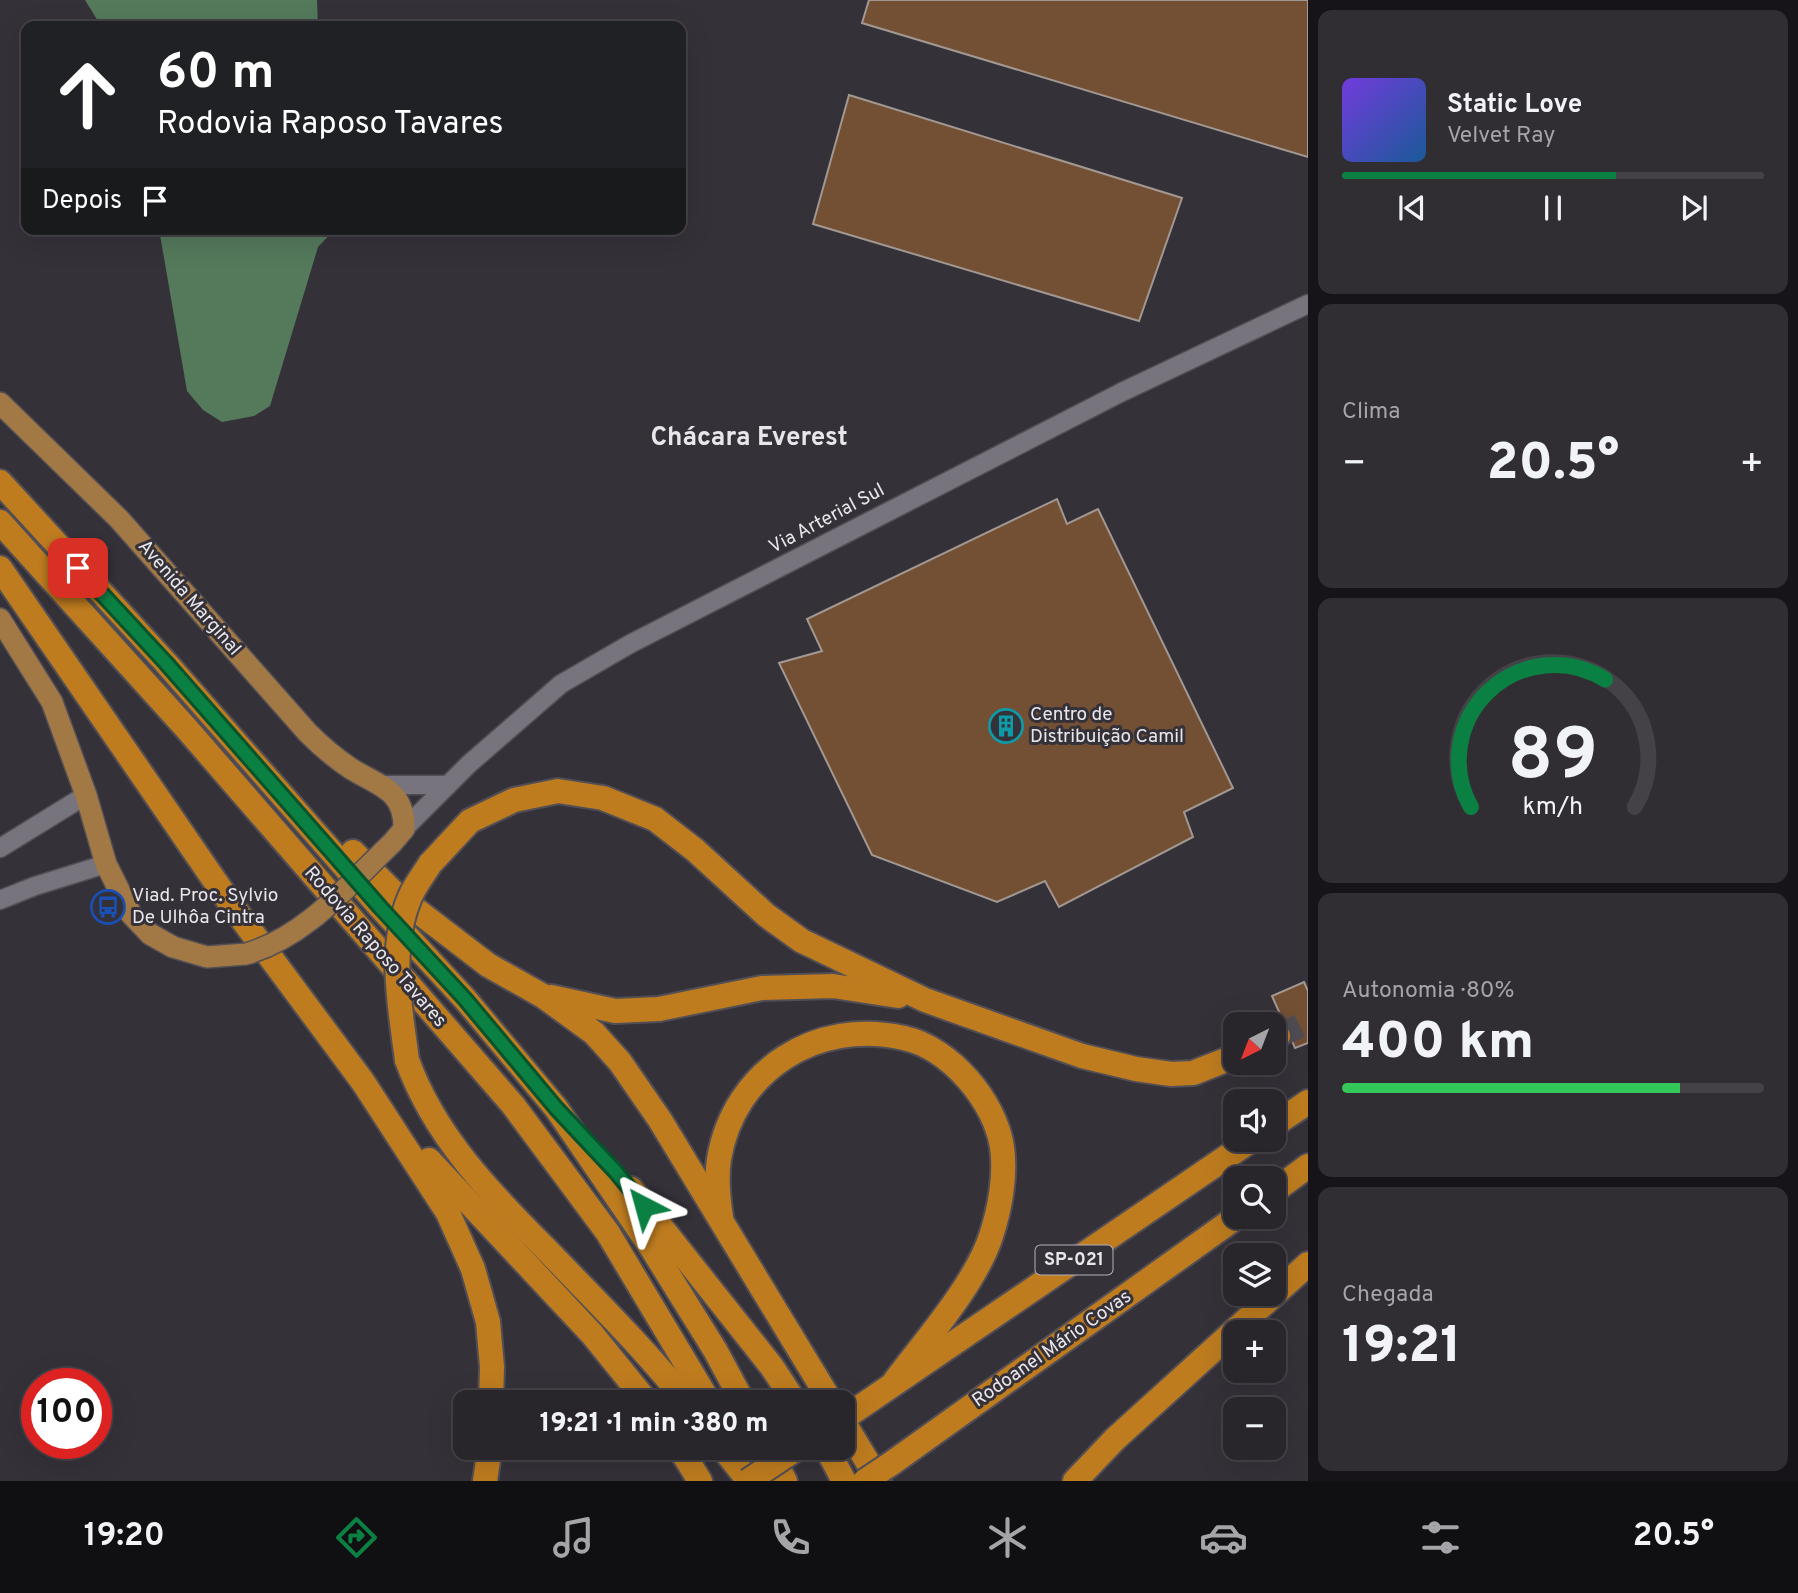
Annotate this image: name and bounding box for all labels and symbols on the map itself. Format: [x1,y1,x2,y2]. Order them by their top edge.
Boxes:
district label: Chácara Everest [650,422,848,455]
street label: Via Arterial Sul [765,478,889,560]
street label: Avenida Marginal [132,535,246,661]
pin [48,538,108,598]
place label: Centro de Distribuição Camil [1030,703,1184,749]
building icon: Centro de Distribuição Camil [987,707,1025,745]
street label: Rodovia Raposo Tavares [298,862,452,1032]
place label: Viad. Proc. Sylvio De Ulhôa Cintra [132,884,278,930]
bus stop icon: Viad. Proc. Sylvio De Ulhôa Cintra [89,888,127,926]
north arrow [1223,1012,1286,1074]
position arrow [607,1169,681,1243]
road number: SP-021 [1036,1246,1112,1274]
street label: Rodoanel Mário Covas [968,1285,1136,1413]
speed limit sign: 100 [21,1368,112,1459]

